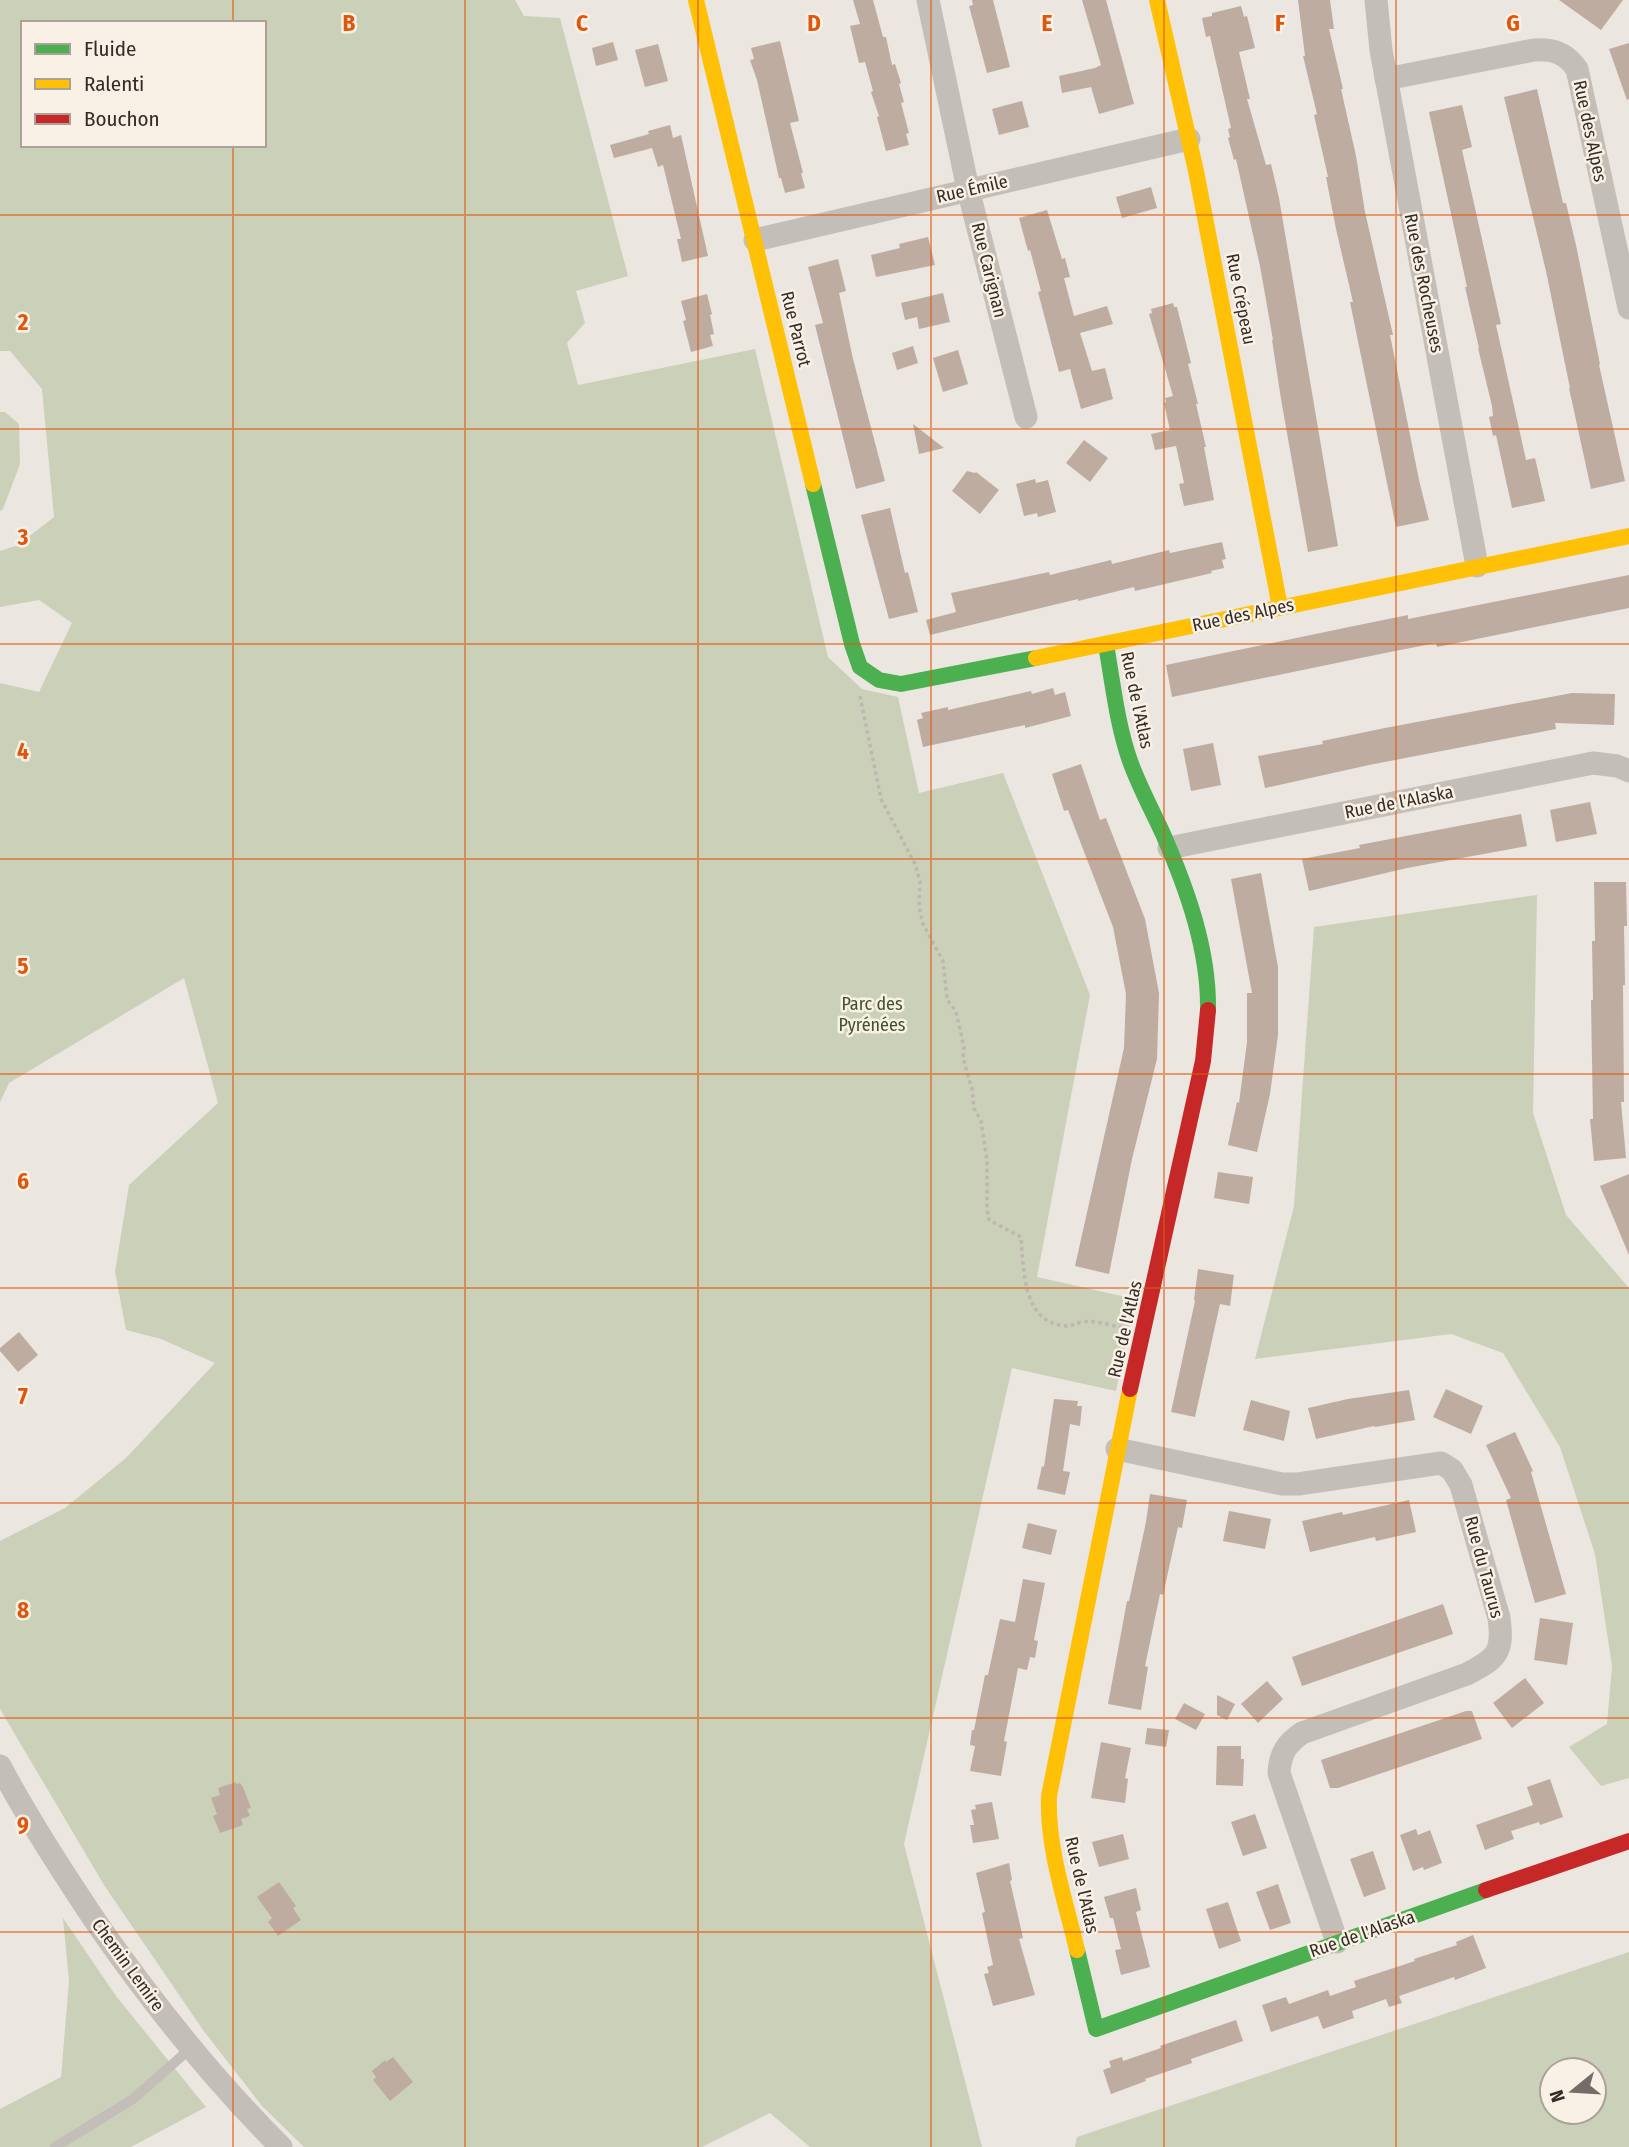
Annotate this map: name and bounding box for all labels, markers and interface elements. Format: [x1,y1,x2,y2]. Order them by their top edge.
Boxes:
text: B [343,9,356,37]
text: C [576,9,588,37]
text: D [807,9,821,37]
text: E [1042,9,1053,37]
text: F [1275,9,1285,37]
text: G [1506,9,1520,37]
legend [21,21,266,147]
text: Fluide [84,36,136,62]
text: Ralenti [84,71,144,97]
street label: Rue des Alpes [1569,78,1612,184]
text: Bouchon [84,106,160,132]
street label: Rue Émile [934,169,1010,208]
street label: Rue des Rocheuses [1400,211,1448,355]
street label: Rue Carignan [967,220,1011,320]
street label: Rue Crépeau [1221,252,1261,346]
street label: Rue Parrot [776,289,816,369]
text: 2 [17,308,29,336]
text: 3 [17,523,29,551]
street label: Rue des Alpes [1190,593,1296,636]
street label: Rue de l'Atlas [1116,649,1158,751]
text: 4 [17,737,29,765]
street label: Rue de l'Alaska [1343,781,1455,823]
text: 5 [17,952,29,980]
park label: Parc des Pyrénées [838,993,906,1036]
text: 6 [17,1167,29,1195]
street label: Rue de l'Atlas [1103,1278,1147,1380]
text: 7 [18,1382,28,1410]
street label: Rue du Taurus [1460,1514,1508,1621]
text: 8 [17,1596,29,1624]
text: 9 [17,1811,29,1839]
street label: Rue de l'Atlas [1060,1834,1104,1936]
street label: Rue de l'Alaska [1306,1906,1418,1962]
street label: Chemin Lemire [87,1914,169,2016]
north arrow [1538,2056,1608,2126]
text: N [1545,2087,1570,2105]

